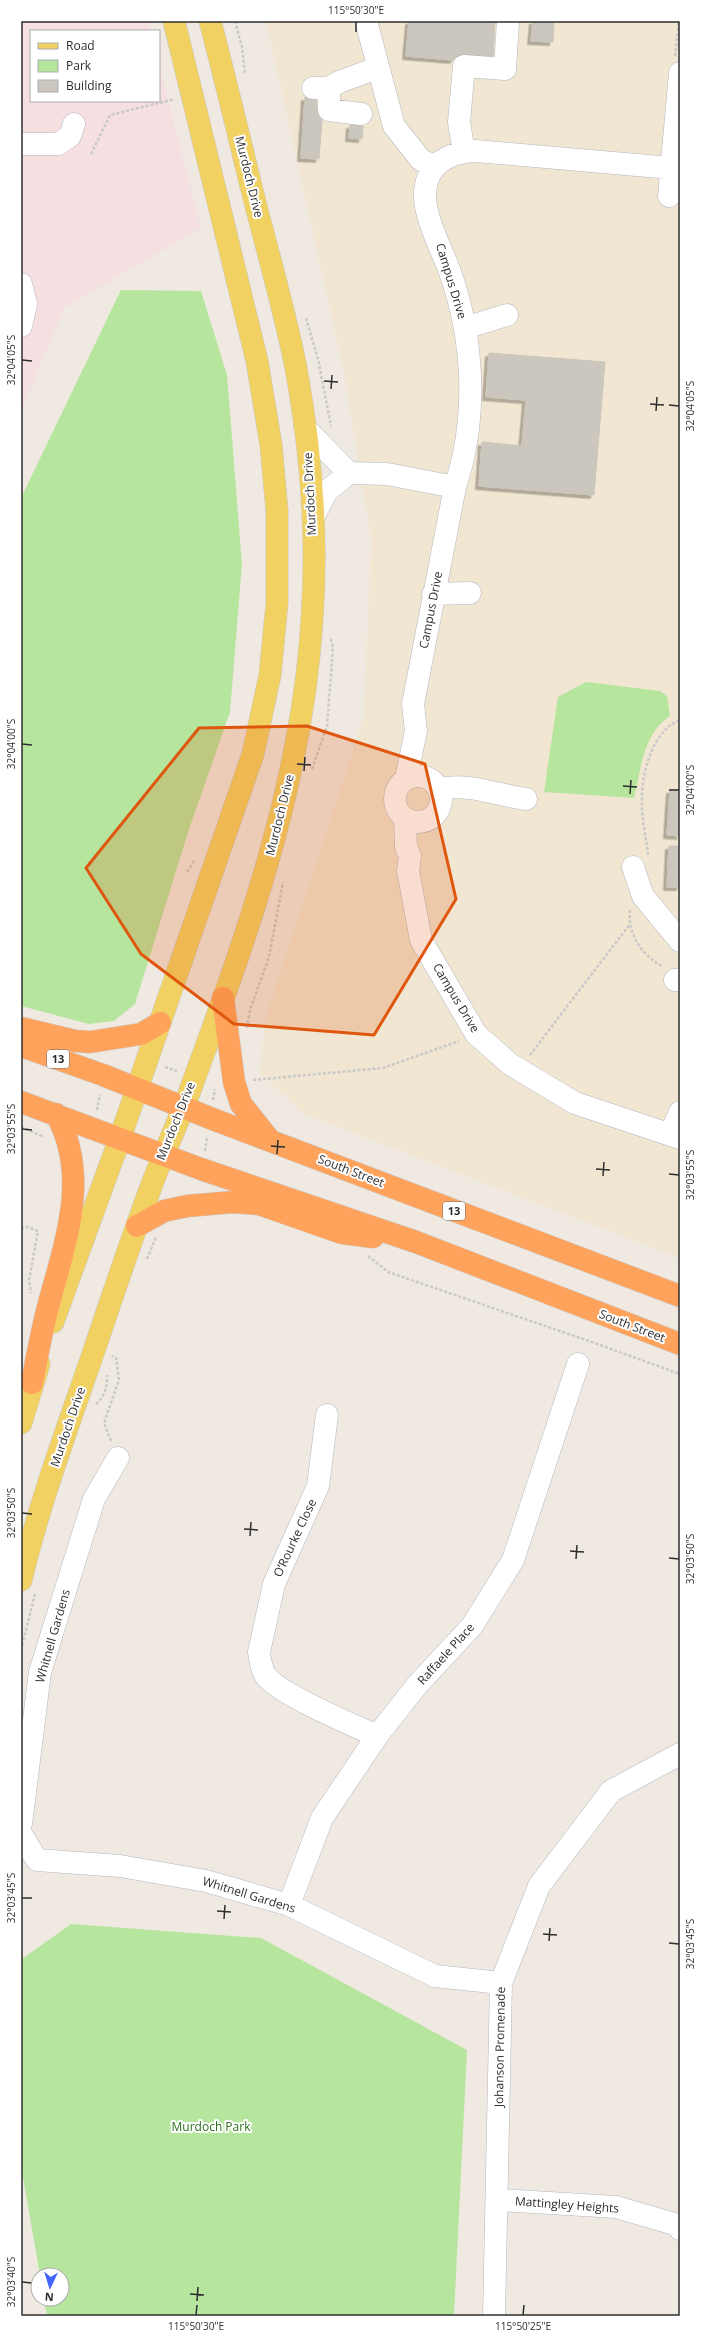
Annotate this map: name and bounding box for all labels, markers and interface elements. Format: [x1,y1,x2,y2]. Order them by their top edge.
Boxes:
text: 115°50'30"E [328,3,384,17]
legend [30,30,160,102]
text: Road [66,37,95,54]
text: Park [66,57,92,74]
text: Building [66,77,112,94]
street label: Murdoch Drive [231,134,268,220]
street label: Campus Drive [432,241,471,321]
text: 32°04'05"S [4,335,18,385]
text: 32°04'05"S [683,381,697,431]
street label: Murdoch Drive [299,452,320,536]
street label: Campus Drive [415,570,446,650]
text: 32°04'00"S [4,719,18,769]
text: 32°04'00"S [683,765,697,815]
street label: Murdoch Drive [261,772,298,857]
street label: Campus Drive [429,960,484,1036]
road number: 13 [47,1050,69,1068]
street label: Murdoch Drive [152,1079,199,1163]
text: 32°03'55"S [4,1104,18,1154]
street label: South Street [316,1150,387,1191]
text: 32°03'55"S [683,1150,697,1200]
road number: 13 [443,1202,465,1220]
street label: South Street [597,1305,668,1346]
street label: Murdoch Drive [46,1384,89,1469]
text: 32°03'50"S [4,1488,18,1538]
street label: O’Rourke Close [269,1496,320,1580]
text: 32°03'50"S [683,1534,697,1584]
street label: Whitnell Gardens [31,1587,74,1685]
street label: Raffaele Place [413,1619,478,1688]
street label: Whitnell Gardens [201,1872,298,1917]
text: 32°03'45"S [4,1873,18,1923]
text: 32°03'45"S [683,1919,697,1969]
street label: Johanson Promenade [490,1986,509,2108]
park label: Murdoch Park [172,2118,251,2135]
street label: Mattingley Heights [514,2192,620,2217]
text: 32°03'40"S [4,2257,18,2307]
north arrow [30,2267,70,2307]
text: N [44,2290,54,2305]
text: 115°50'30"E [168,2319,224,2333]
text: 115°50'25"E [495,2319,551,2333]

